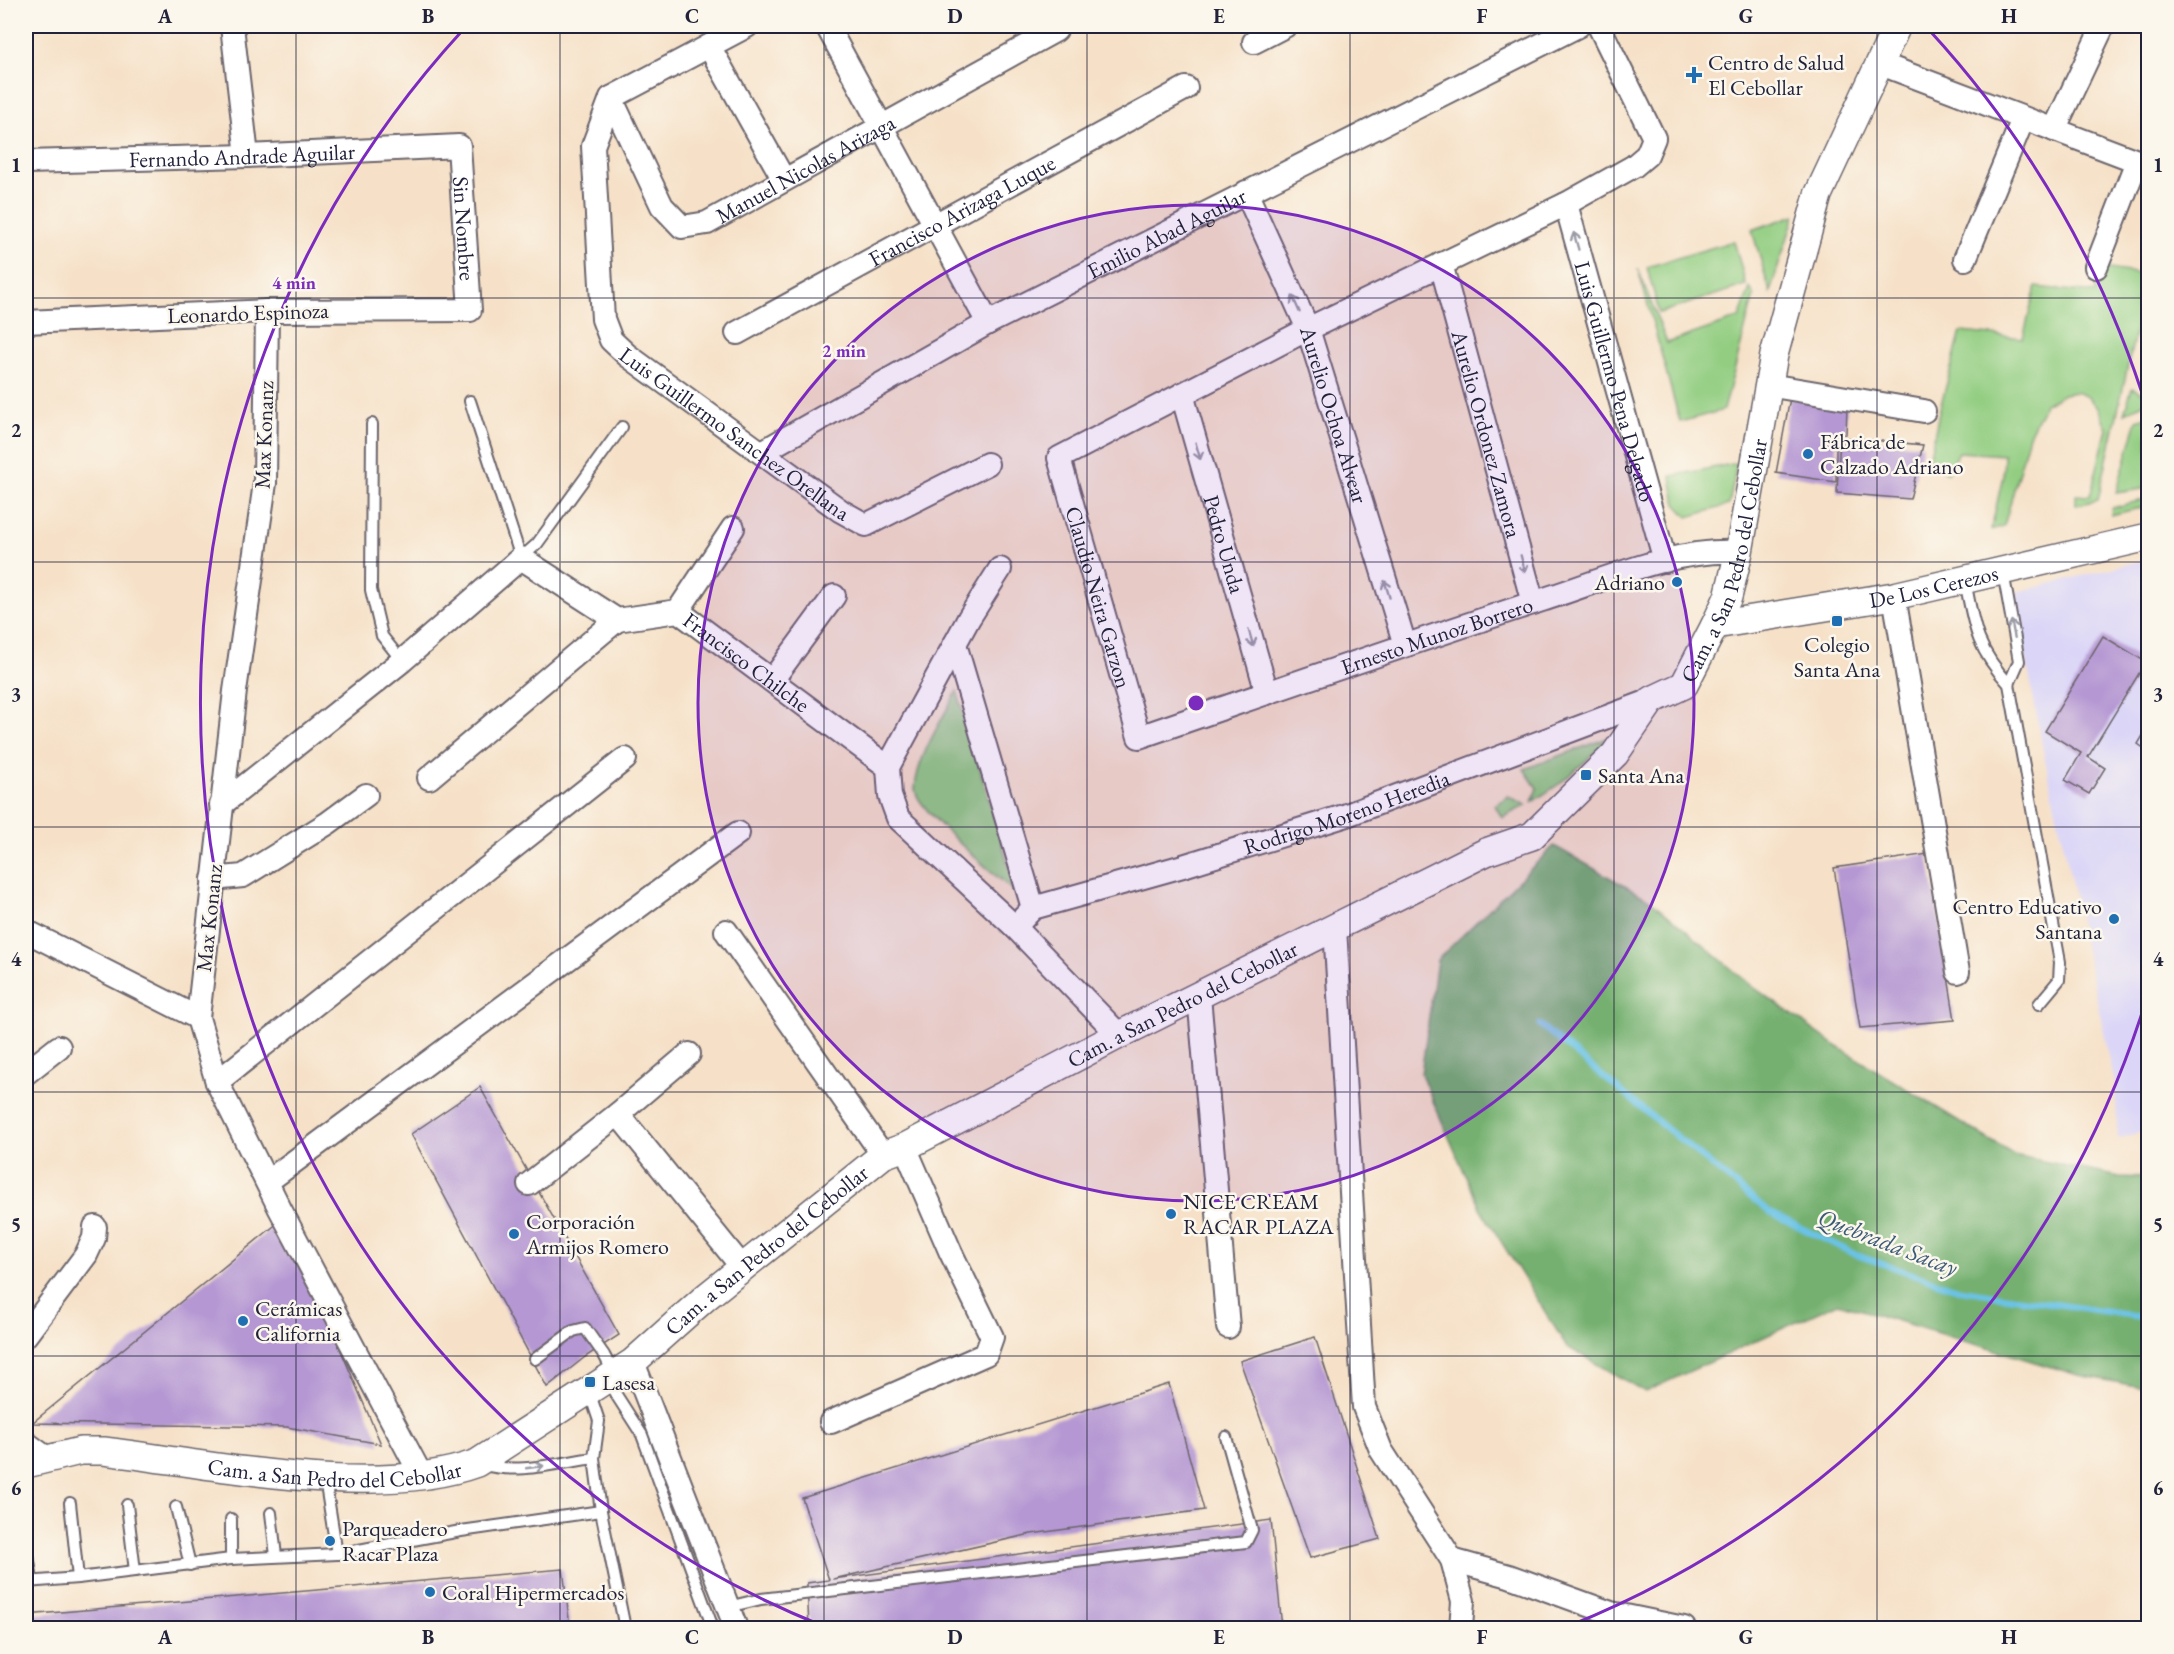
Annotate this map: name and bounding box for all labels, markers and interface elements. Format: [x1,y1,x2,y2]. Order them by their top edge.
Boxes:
text: A [157,3,173,29]
text: B [422,3,434,29]
text: C [685,3,699,29]
text: D [947,3,963,29]
text: E [1213,3,1225,29]
text: F [1477,3,1488,29]
text: G [1739,3,1753,29]
text: H [2001,3,2017,29]
place label: Centro de Salud El Cebollar [1708,48,1845,102]
marker: Centro de Salud El Cebollar [1685,66,1703,84]
street label: Manuel Nicolas Arizaga [710,107,900,230]
street label: Fernando Andrade Aguilar [128,136,356,174]
street label: Francisco Arizaga Luque [863,148,1060,273]
text: 1 [11,152,21,178]
text: 1 [2153,152,2163,178]
street label: Sin Nombre [447,175,483,282]
street label: Emilio Abad Aguilar [1082,181,1252,285]
one-way arrow [1570,232,1581,251]
street label: Luis Guillermo Pena Delgado [1568,258,1662,505]
text: 4 min [272,271,316,294]
one-way arrow [1290,295,1302,313]
street label: Leonardo Espinoza [167,296,330,330]
street label: Aurelio Ochoa Alvear [1293,322,1375,507]
street label: Aurelio Ordonez Zamora [1445,326,1529,541]
text: 2 min [822,339,866,362]
street label: Luis Guillermo Sanchez Orellana [614,340,855,527]
street label: Max Konanz [248,380,280,490]
text: 2 [11,417,22,443]
text: 2 [2153,417,2164,443]
place label: Fábrica de Calzado Adriano [1820,427,1964,481]
street label: Cam. a San Pedro del Cebollar [1673,436,1773,687]
one-way arrow [1193,441,1204,460]
marker: Fábrica de Calzado Adriano [1801,447,1815,461]
street label: Pedro Unda [1197,492,1252,597]
street label: Claudio Neira Garzon [1059,503,1139,692]
one-way arrow [1517,554,1529,573]
street label: De Los Cerezos [1867,558,2001,614]
place label: Adriano [1594,568,1665,597]
marker: Adriano [1670,575,1684,589]
one-way arrow [1381,580,1392,599]
street label: Ernesto Munoz Borrero [1337,589,1537,681]
street label: Francisco Chilche [677,605,816,719]
marker: Colegio Santa Ana [1830,614,1844,628]
one-way arrow [2007,619,2018,639]
one-way arrow [1246,628,1257,647]
place label: Colegio Santa Ana [1794,630,1880,684]
text: 3 [11,681,21,707]
text: 3 [2153,681,2163,707]
centre of rings [1186,693,1206,713]
place label: Santa Ana [1598,761,1685,790]
street label: Rodrigo Moreno Heredia [1240,763,1454,861]
marker: Santa Ana [1579,768,1593,782]
street label: Max Konanz [189,862,229,973]
place label: Centro Educativo Santana [1952,892,2102,946]
marker: Centro Educativo Santana [2107,912,2121,926]
street label: Cam. a San Pedro del Cebollar [1062,933,1303,1074]
text: 4 [11,946,22,972]
text: 4 [2153,946,2164,972]
street label: Cam. a San Pedro del Cebollar [658,1158,875,1342]
place label: NICE CREAM RACAR PLAZA [1183,1187,1335,1241]
water label: Quebrada Sacay [1814,1201,1963,1283]
place label: Corporación Armijos Romero [525,1207,669,1261]
marker: NICE CREAM RACAR PLAZA [1164,1207,1178,1221]
text: 5 [11,1211,21,1237]
text: 5 [2153,1211,2163,1237]
marker: Corporación Armijos Romero [507,1227,521,1241]
place label: Cerámicas California [255,1294,342,1348]
marker: Cerámicas California [236,1314,250,1328]
place label: Lasesa [602,1368,655,1397]
marker: Lasesa [583,1375,597,1389]
street label: Cam. a San Pedro del Cebollar [206,1451,465,1494]
one-way arrow [524,1461,544,1472]
text: 6 [11,1475,22,1501]
text: 6 [2153,1475,2164,1501]
place label: Parqueadero Racar Plaza [342,1514,448,1568]
marker: Parqueadero Racar Plaza [323,1534,337,1548]
place label: Coral Hipermercados [442,1578,624,1607]
marker: Coral Hipermercados [423,1585,437,1599]
text: A [157,1624,173,1650]
text: B [422,1624,434,1650]
text: C [685,1624,699,1650]
text: D [947,1624,963,1650]
text: E [1213,1624,1225,1650]
text: F [1477,1624,1488,1650]
text: G [1739,1624,1753,1650]
text: H [2001,1624,2017,1650]

